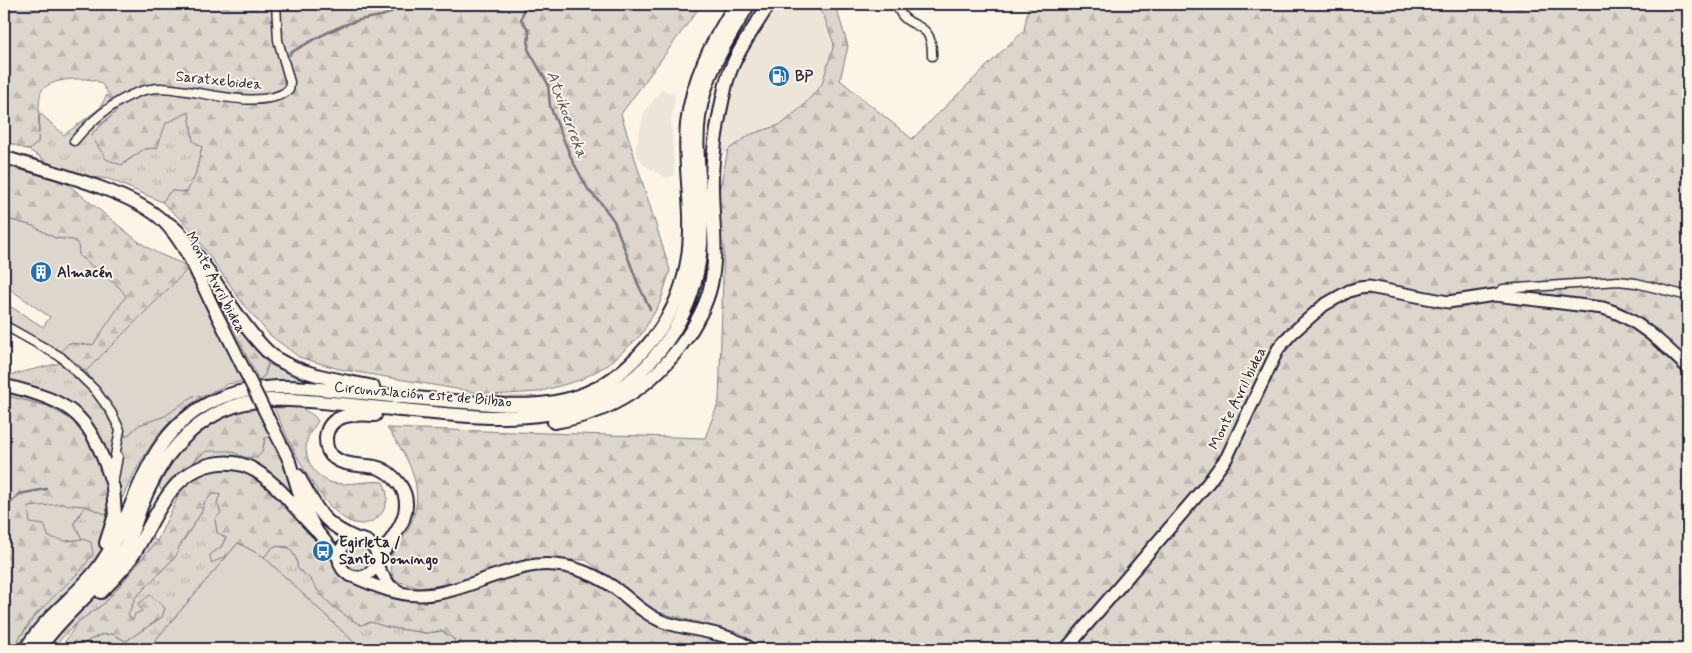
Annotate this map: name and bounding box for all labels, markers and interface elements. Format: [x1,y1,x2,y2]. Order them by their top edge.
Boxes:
fuel station icon: BP [767,64,791,88]
street label: Saratxebidea [175,66,264,96]
place label: BP [795,67,813,87]
water label: Atxikoerreka [541,68,593,162]
street label: Monte Avril bidea [180,228,250,337]
building icon: Almacén [29,260,53,284]
place label: Almacén [57,263,113,283]
street label: Monte Avril bidea [1204,343,1272,453]
street label: Circunvalación este de Bilbao [333,377,513,413]
place label: Egirleta / Santo Domingo [339,533,438,571]
bus stop icon: Egirleta / Santo Domingo [311,539,335,563]

